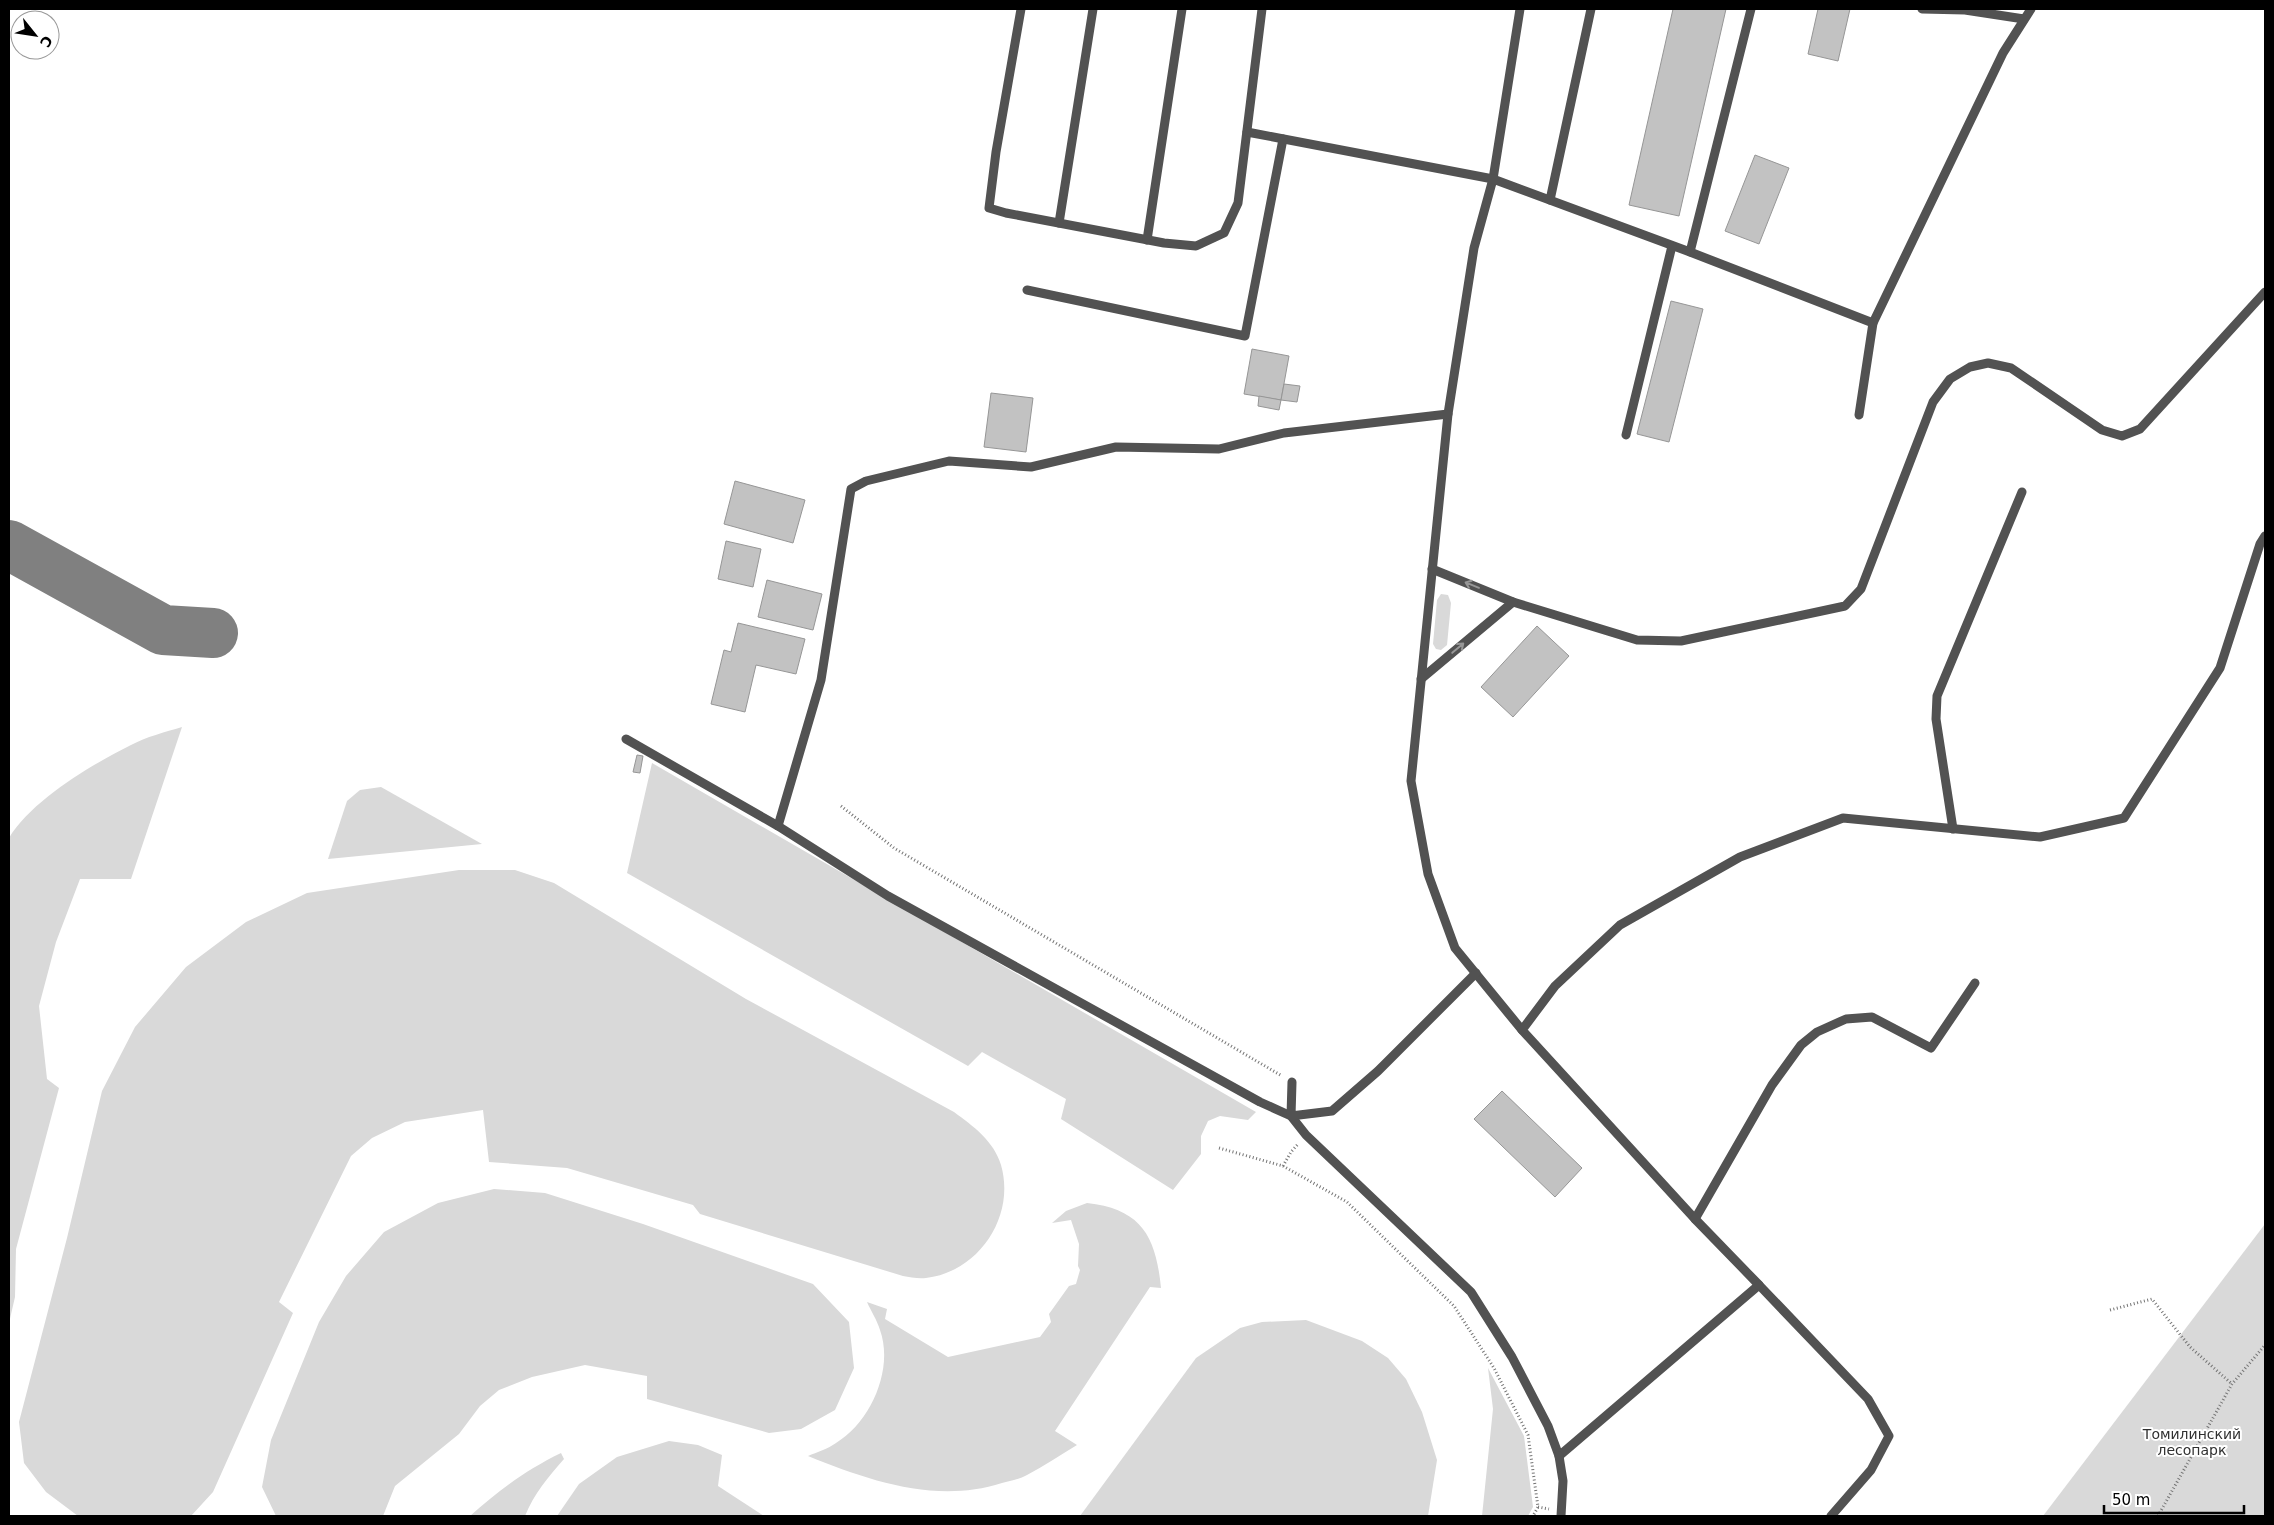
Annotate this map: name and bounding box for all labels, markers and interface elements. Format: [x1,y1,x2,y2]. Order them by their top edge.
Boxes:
north arrow [10,10,60,60]
text: С [37,33,56,50]
one-way arrow [1465,580,1480,589]
one-way arrow [1452,642,1465,653]
park label: Томилинский лесопарк [2142,1426,2241,1458]
scale bar [2104,1482,2244,1514]
text: 50 m [2112,1491,2150,1509]

